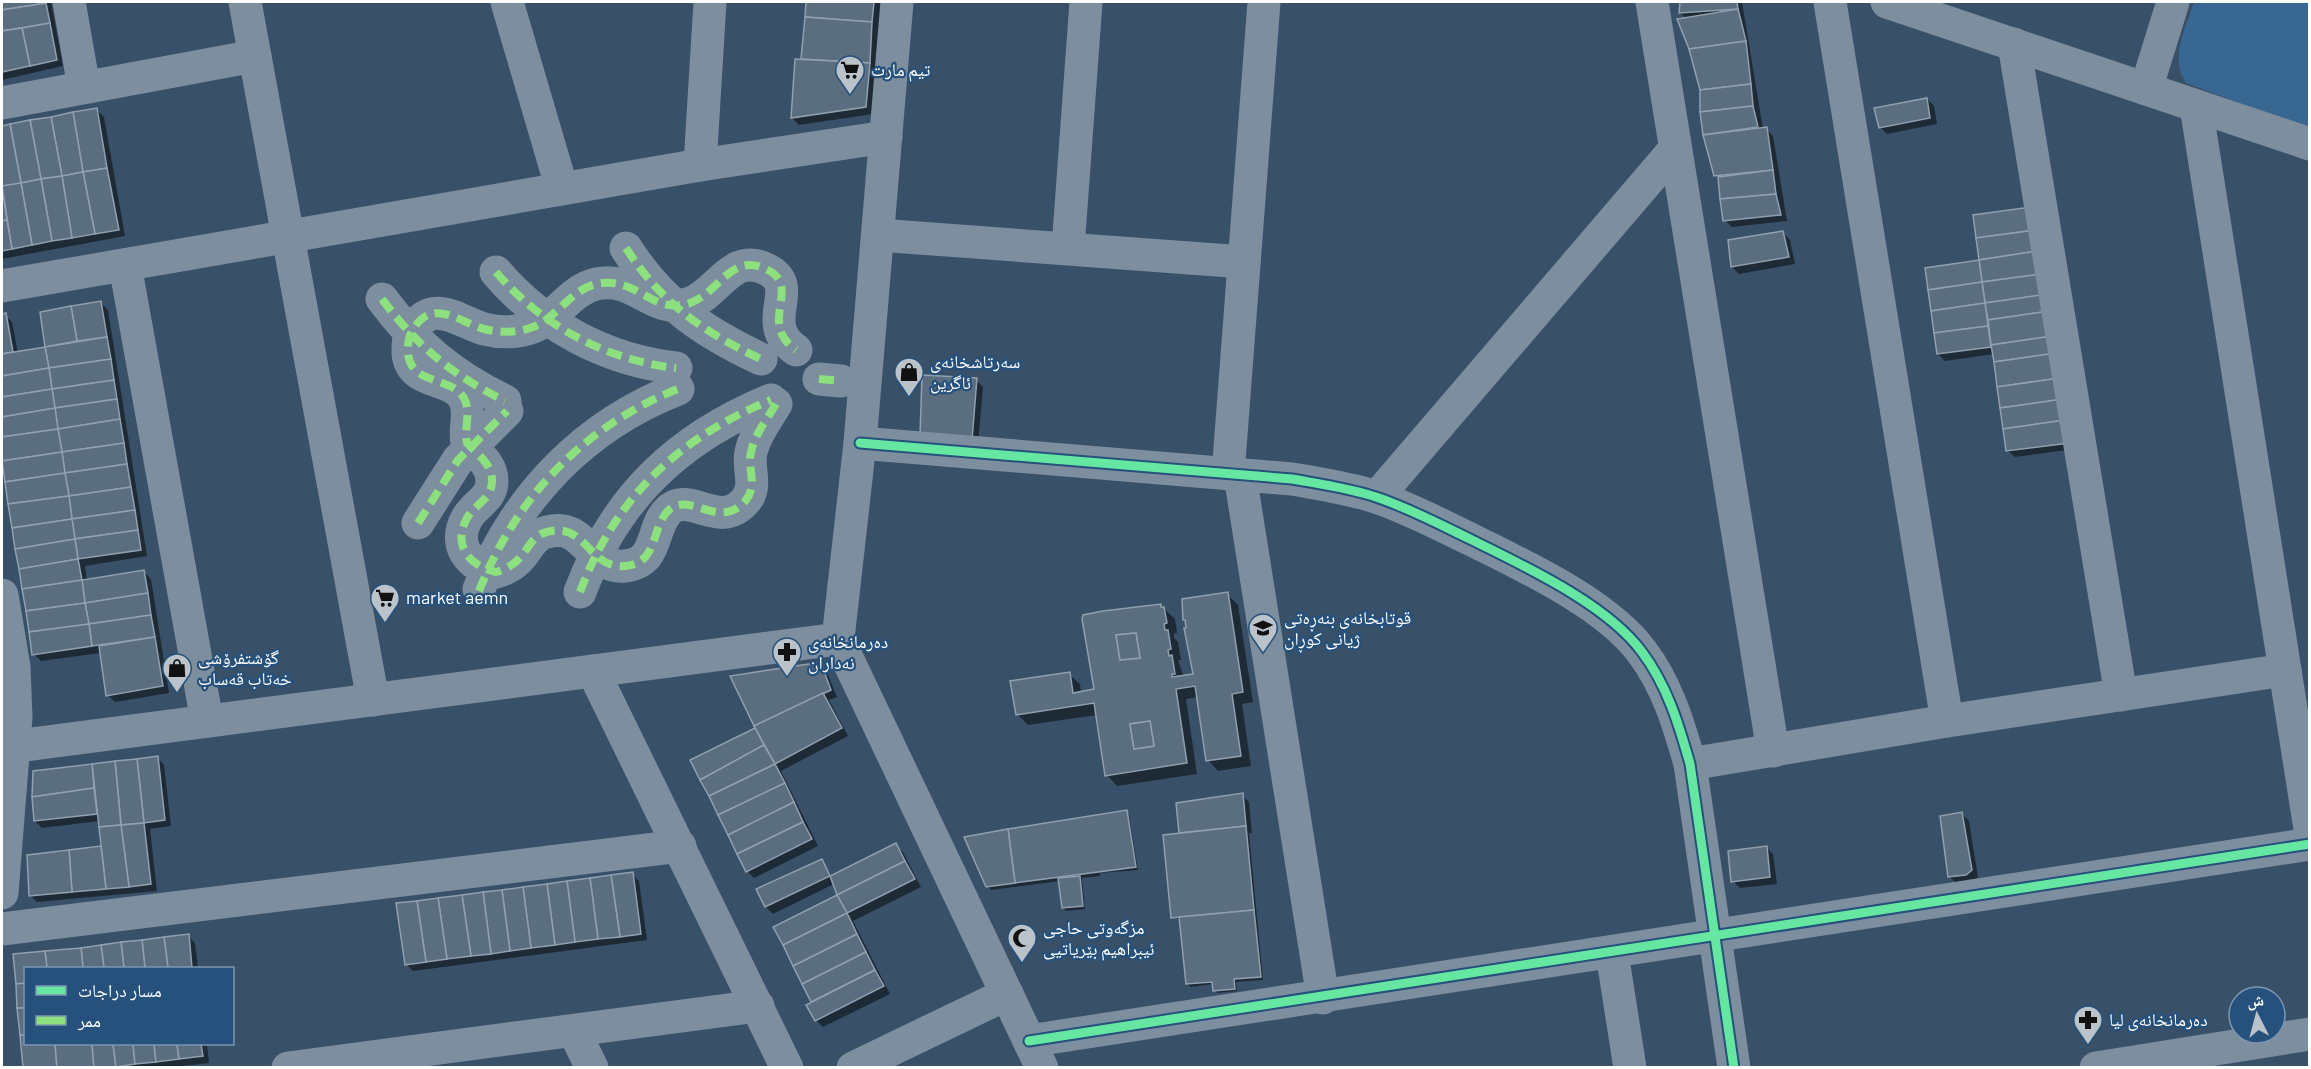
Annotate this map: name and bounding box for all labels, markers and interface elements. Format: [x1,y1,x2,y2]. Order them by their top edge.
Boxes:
supermarket icon: تیم مارت [834,54,866,96]
place label: تیم مارت [871,58,930,82]
place label: سەرتاشخانەی ئاگرین [930,350,1020,394]
shop icon: سەرتاشخانەی ئاگرین [893,356,925,398]
supermarket icon: market aemn [369,582,401,624]
place label: market aemn [406,586,508,608]
place label: قوتابخانەی بنەڕەتی ژیانی کوڕان [1284,606,1411,653]
school or university icon: قوتابخانەی بنەڕەتی ژیانی کوڕان [1247,612,1279,654]
place label: دەرمانخانەی نەداران [808,630,888,674]
pharmacy icon: دەرمانخانەی نەداران [771,636,803,678]
place label: گۆشتفرۆشی خەتاب قەساب [198,646,292,690]
shop icon: گۆشتفرۆشی خەتاب قەساب [161,652,193,694]
place label: مزگەوتی حاجی ئیبراهیم بێریاتیی [1043,916,1154,961]
mosque icon: مزگەوتی حاجی ئیبراهیم بێریاتیی [1006,922,1038,964]
legend [24,967,234,1045]
text: مسار دراجات [78,979,162,1001]
north arrow [2227,985,2287,1045]
text: ش [2246,989,2265,1011]
pharmacy icon: دەرمانخانەی لیا [2072,1004,2104,1046]
place label: دەرمانخانەی لیا [2109,1008,2208,1031]
text: ممر [77,1009,101,1031]

